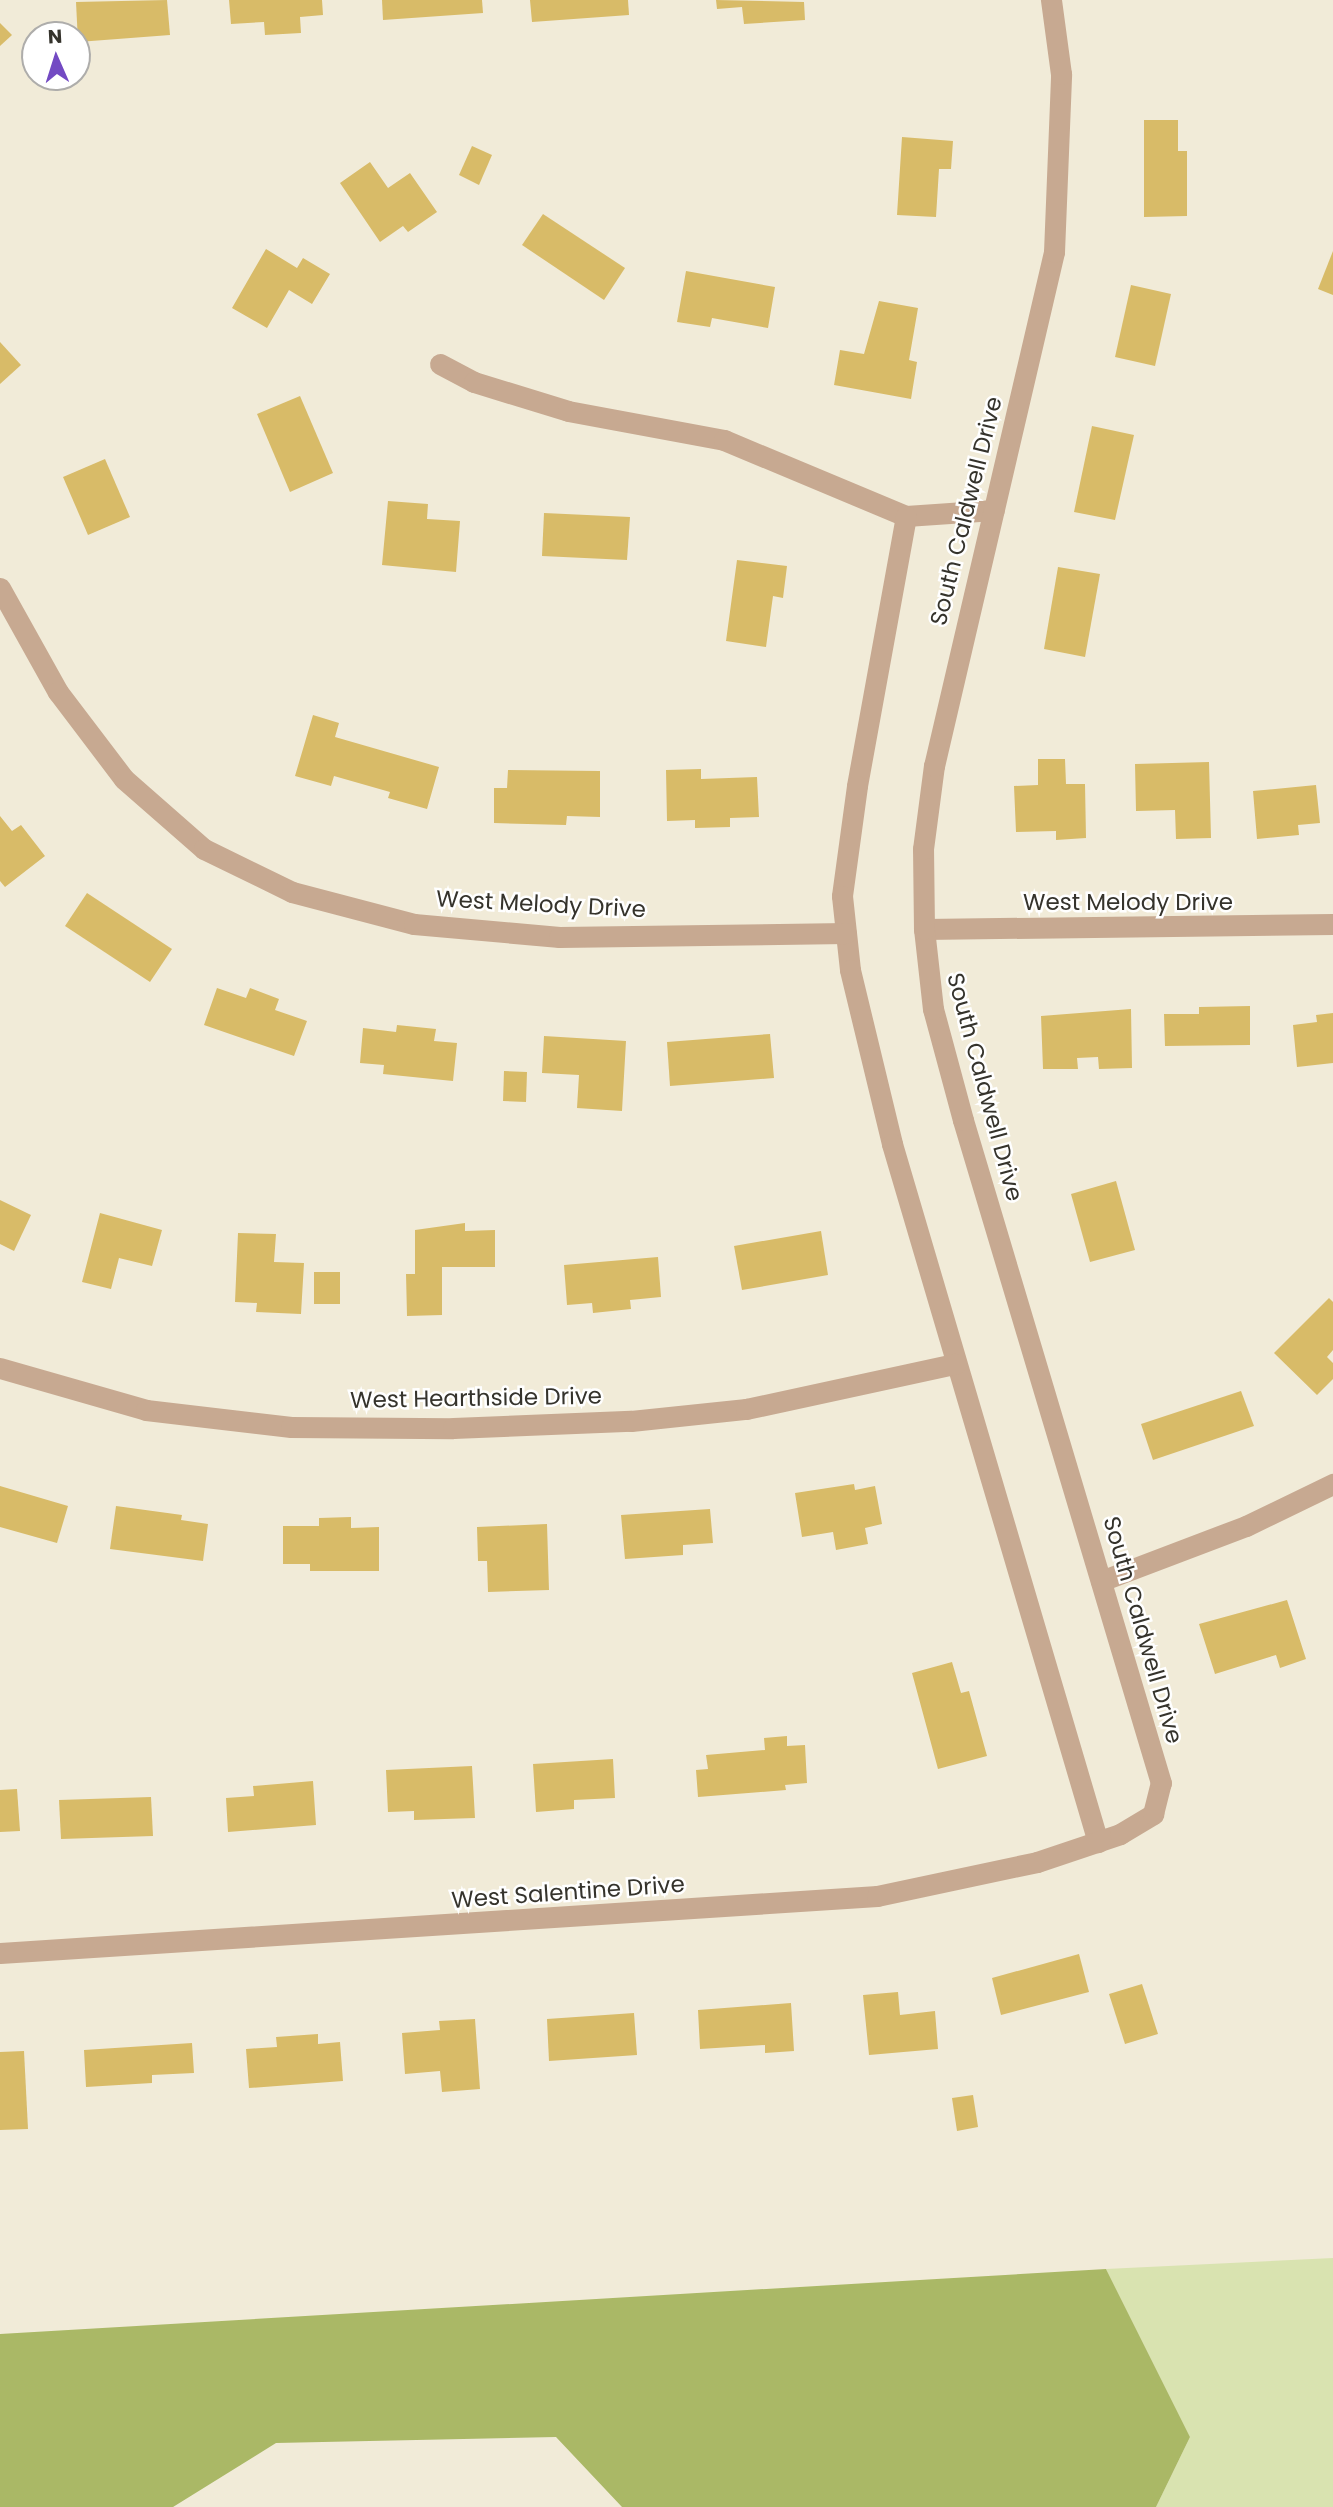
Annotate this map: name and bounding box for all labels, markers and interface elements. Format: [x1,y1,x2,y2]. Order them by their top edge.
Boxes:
north arrow [21,21,91,91]
text: N [47,23,63,50]
street label: South Caldwell Drive [924,394,1008,628]
street label: West Melody Drive [435,885,647,923]
street label: West Melody Drive [1023,888,1233,916]
street label: South Caldwell Drive [941,970,1029,1204]
street label: West Hearthside Drive [350,1382,602,1414]
street label: South Caldwell Drive [1097,1513,1189,1747]
street label: West Salentine Drive [450,1870,686,1914]

